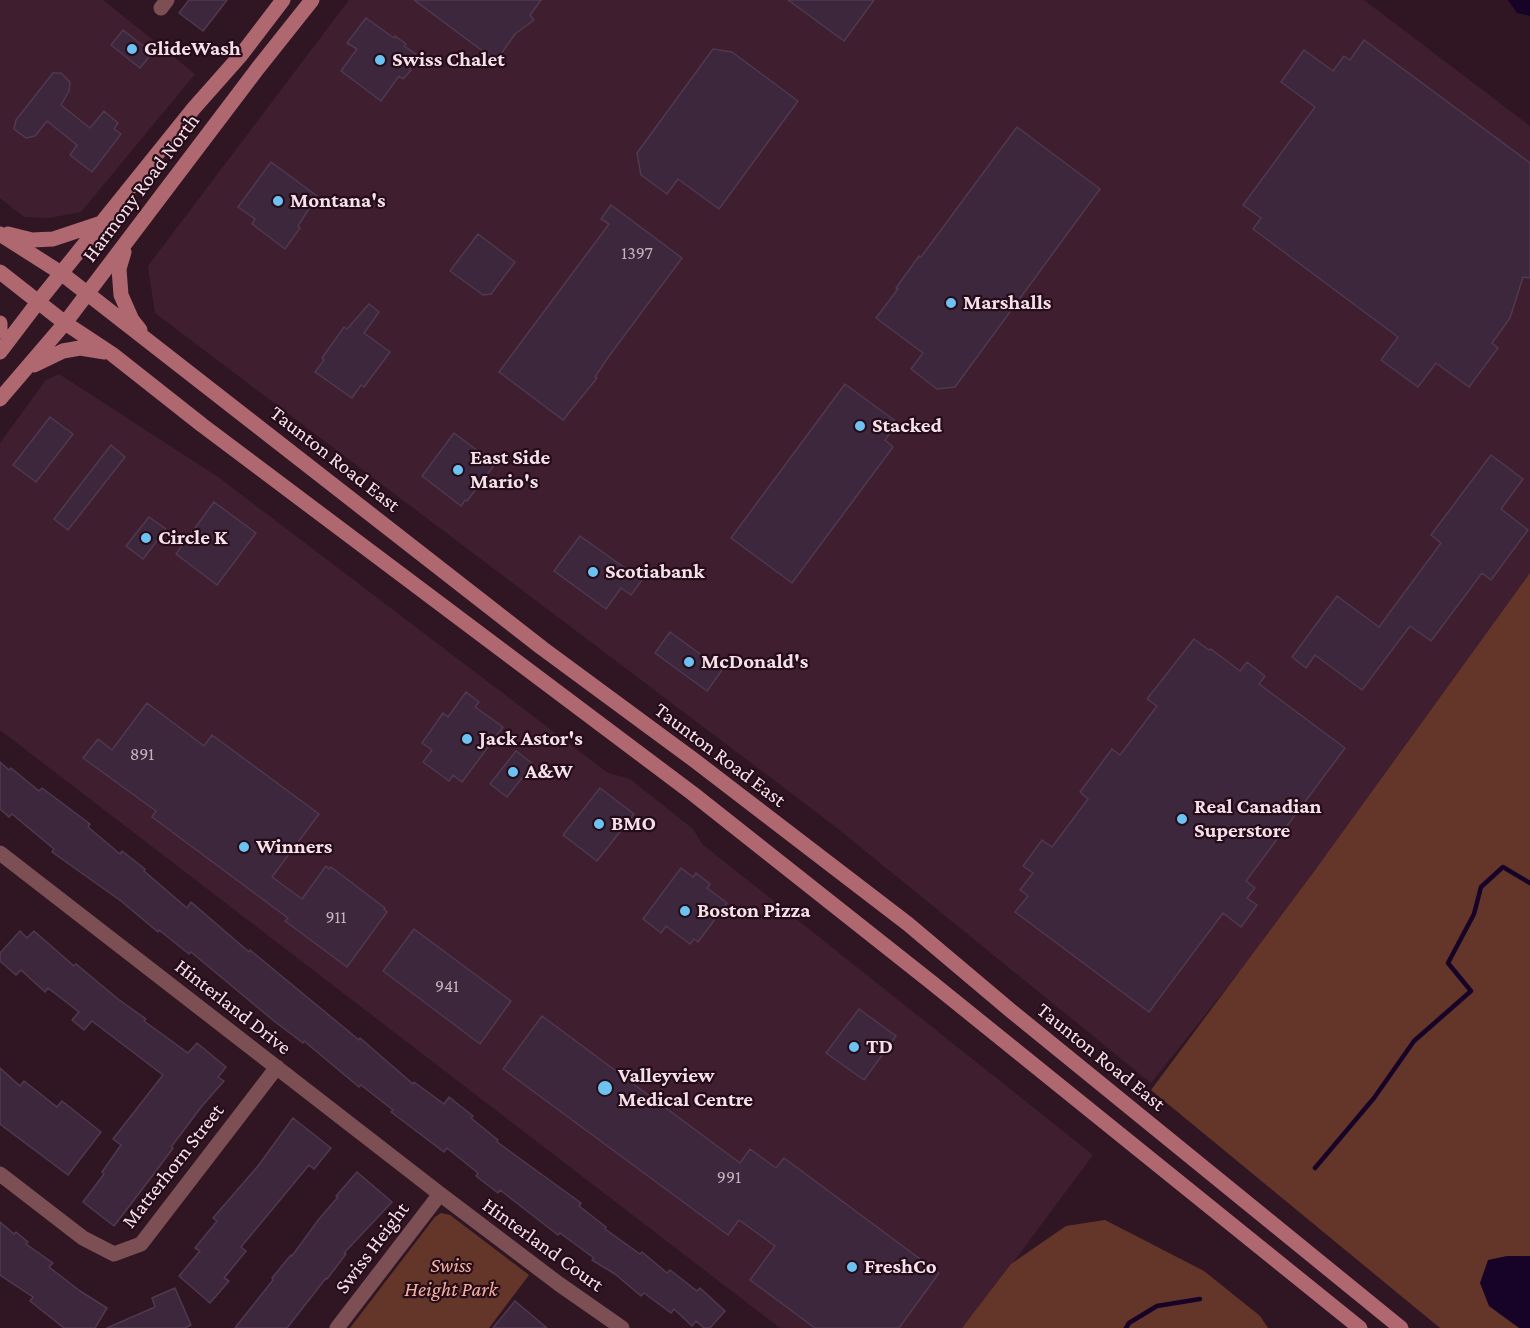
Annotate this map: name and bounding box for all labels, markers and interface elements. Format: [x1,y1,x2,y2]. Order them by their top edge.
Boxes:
place label: GlideWash [144,36,241,62]
marker: GlideWash [125,42,139,56]
place label: Swiss Chalet [392,47,505,73]
marker: Swiss Chalet [373,53,387,67]
street label: Harmony Road North [77,109,205,267]
place label: Montana's [290,188,386,214]
marker: Montana's [271,194,285,208]
house number: 1397 [621,242,653,264]
place label: Marshalls [963,290,1051,316]
marker: Marshalls [944,296,958,310]
street label: Taunton Road East [265,400,405,518]
place label: Stacked [872,413,942,439]
marker: Stacked [853,419,867,433]
place label: East Side Mario's [470,445,550,495]
marker: East Side Mario's [451,463,465,477]
place label: Circle K [158,525,227,551]
marker: Circle K [139,531,153,545]
place label: Scotiabank [605,559,705,585]
marker: Scotiabank [586,565,600,579]
place label: McDonald's [701,649,808,675]
marker: McDonald's [682,655,696,669]
street label: Taunton Road East [649,697,791,813]
place label: Jack Astor's [479,726,583,752]
marker: Jack Astor's [460,732,474,746]
house number: 891 [130,743,154,765]
place label: A&W [525,759,573,785]
marker: A&W [506,765,520,779]
place label: Real Canadian Superstore [1194,794,1322,844]
place label: BMO [611,811,656,837]
marker: Real Canadian Superstore [1175,812,1189,826]
marker: BMO [592,817,606,831]
place label: Winners [256,834,332,860]
marker: Winners [237,840,251,854]
place label: Boston Pizza [697,898,810,924]
marker: Boston Pizza [678,904,692,918]
house number: 911 [325,906,347,928]
street label: Hinterland Drive [170,954,296,1060]
house number: 941 [435,975,459,997]
street label: Taunton Road East [1032,997,1170,1117]
place label: TD [866,1034,893,1060]
marker: TD [847,1040,861,1054]
place label: Valleyview Medical Centre [618,1063,753,1113]
marker: Valleyview Medical Centre [596,1079,614,1097]
street label: Matterhorn Street [117,1099,229,1233]
house number: 991 [717,1166,741,1188]
street label: Hinterland Court [477,1193,609,1297]
street label: Swiss Height [329,1197,415,1299]
park label: Swiss Height Park [404,1253,498,1303]
place label: FreshCo [864,1254,937,1280]
marker: FreshCo [845,1260,859,1274]

